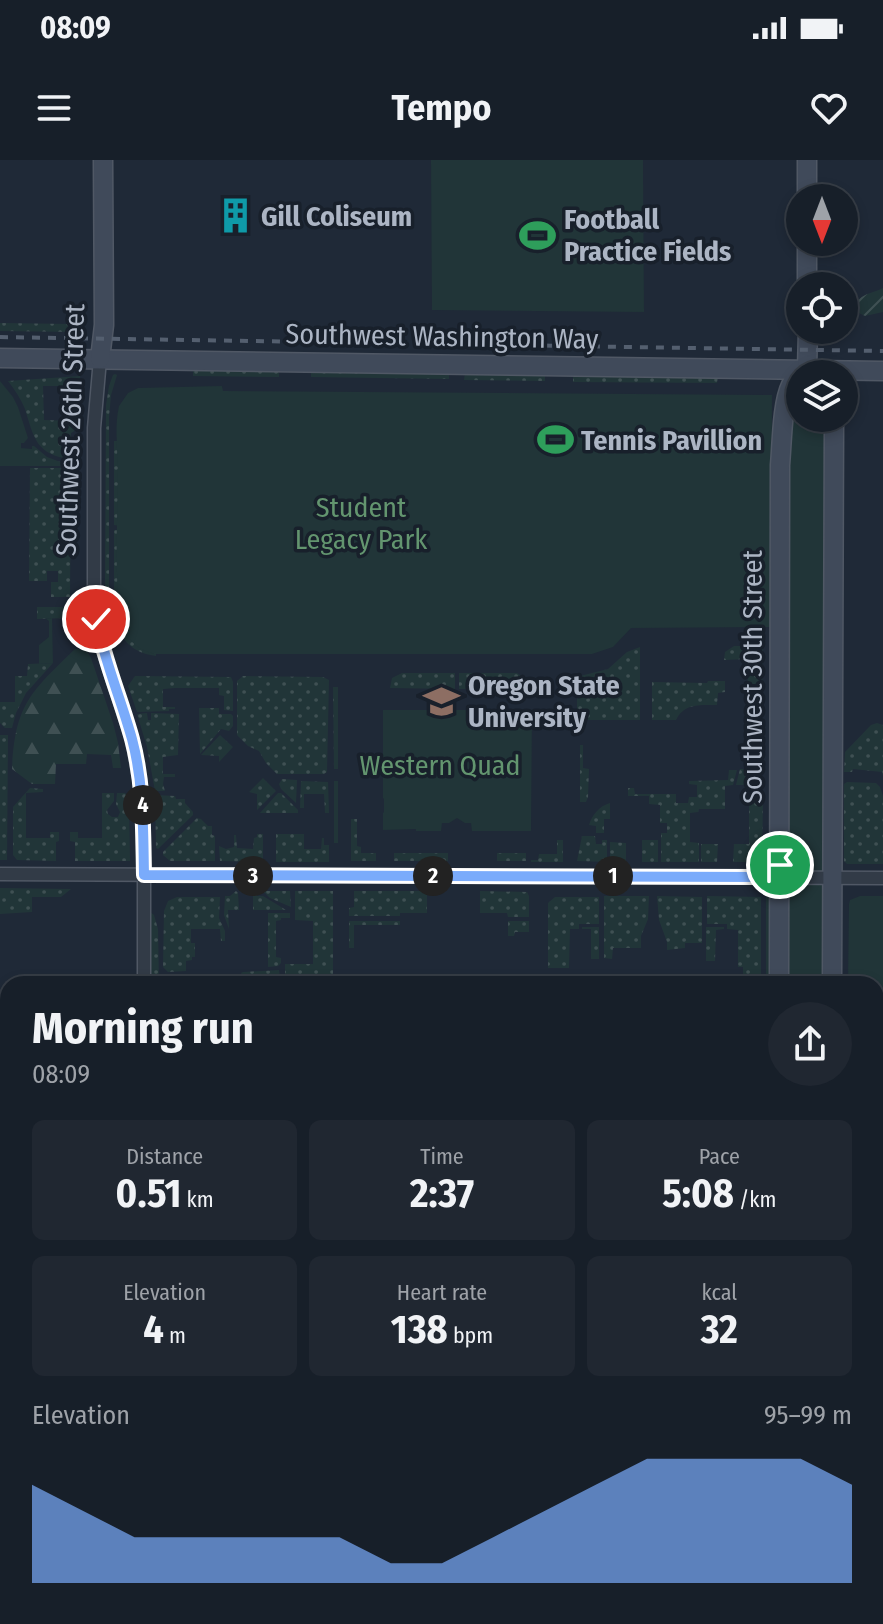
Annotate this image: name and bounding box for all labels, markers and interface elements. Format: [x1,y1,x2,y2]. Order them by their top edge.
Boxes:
text: 08:09 [40,10,111,46]
icon: menu [32,86,76,130]
text: Tempo [391,86,492,130]
icon: heart [807,86,851,130]
north arrow [786,184,858,256]
map controls [786,184,858,432]
building icon: Gill Coliseum [216,197,254,235]
place label: Gill Coliseum [261,200,412,233]
place label: Football Practice Fields [564,203,731,268]
sports icon: Football Practice Fields [519,216,557,254]
button: locate [786,272,858,344]
street label: Southwest 26th Street [50,302,91,557]
street label: Southwest Washington Way [285,317,599,356]
button: layers [786,360,858,432]
sports icon: Tennis Pavillion [536,421,574,459]
place label: Tennis Pavillion [581,424,762,457]
park label: Student Legacy Park [295,491,428,556]
street label: Southwest 30th Street [736,549,769,804]
pin [62,585,130,653]
icon: check [74,597,118,641]
place label: Oregon State University [468,669,620,734]
school or university icon: Oregon State University [423,682,461,720]
park label: Western Quad [359,749,521,782]
pin: 4 [123,785,163,825]
text: 4 [137,791,149,818]
pin [746,831,814,899]
icon: arrive [758,843,802,887]
pin: 3 [233,856,273,896]
pin: 2 [413,856,453,896]
pin: 1 [593,856,633,896]
text: 3 [248,862,258,889]
text: 2 [428,862,438,889]
text: 1 [608,862,618,889]
text: Morning run [32,1002,254,1055]
button: share [768,1002,852,1086]
text: 08:09 [32,1059,90,1090]
text: Distance [126,1143,203,1170]
text: Time [420,1143,464,1170]
text: Pace [699,1143,740,1170]
text: 0.51 [116,1170,181,1218]
text: 2:37 [410,1170,474,1218]
text: 5:08 [662,1170,734,1218]
text: km [181,1186,214,1213]
text: /km [734,1186,777,1213]
text: Elevation [123,1279,206,1306]
text: Heart rate [397,1279,487,1306]
text: kcal [702,1279,737,1306]
text: 4 [143,1306,164,1354]
text: 138 [391,1306,448,1354]
text: 32 [701,1306,738,1354]
text: m [164,1322,186,1349]
text: bpm [448,1322,493,1349]
text: Elevation [32,1400,130,1431]
text: 95–99 m [764,1400,852,1431]

